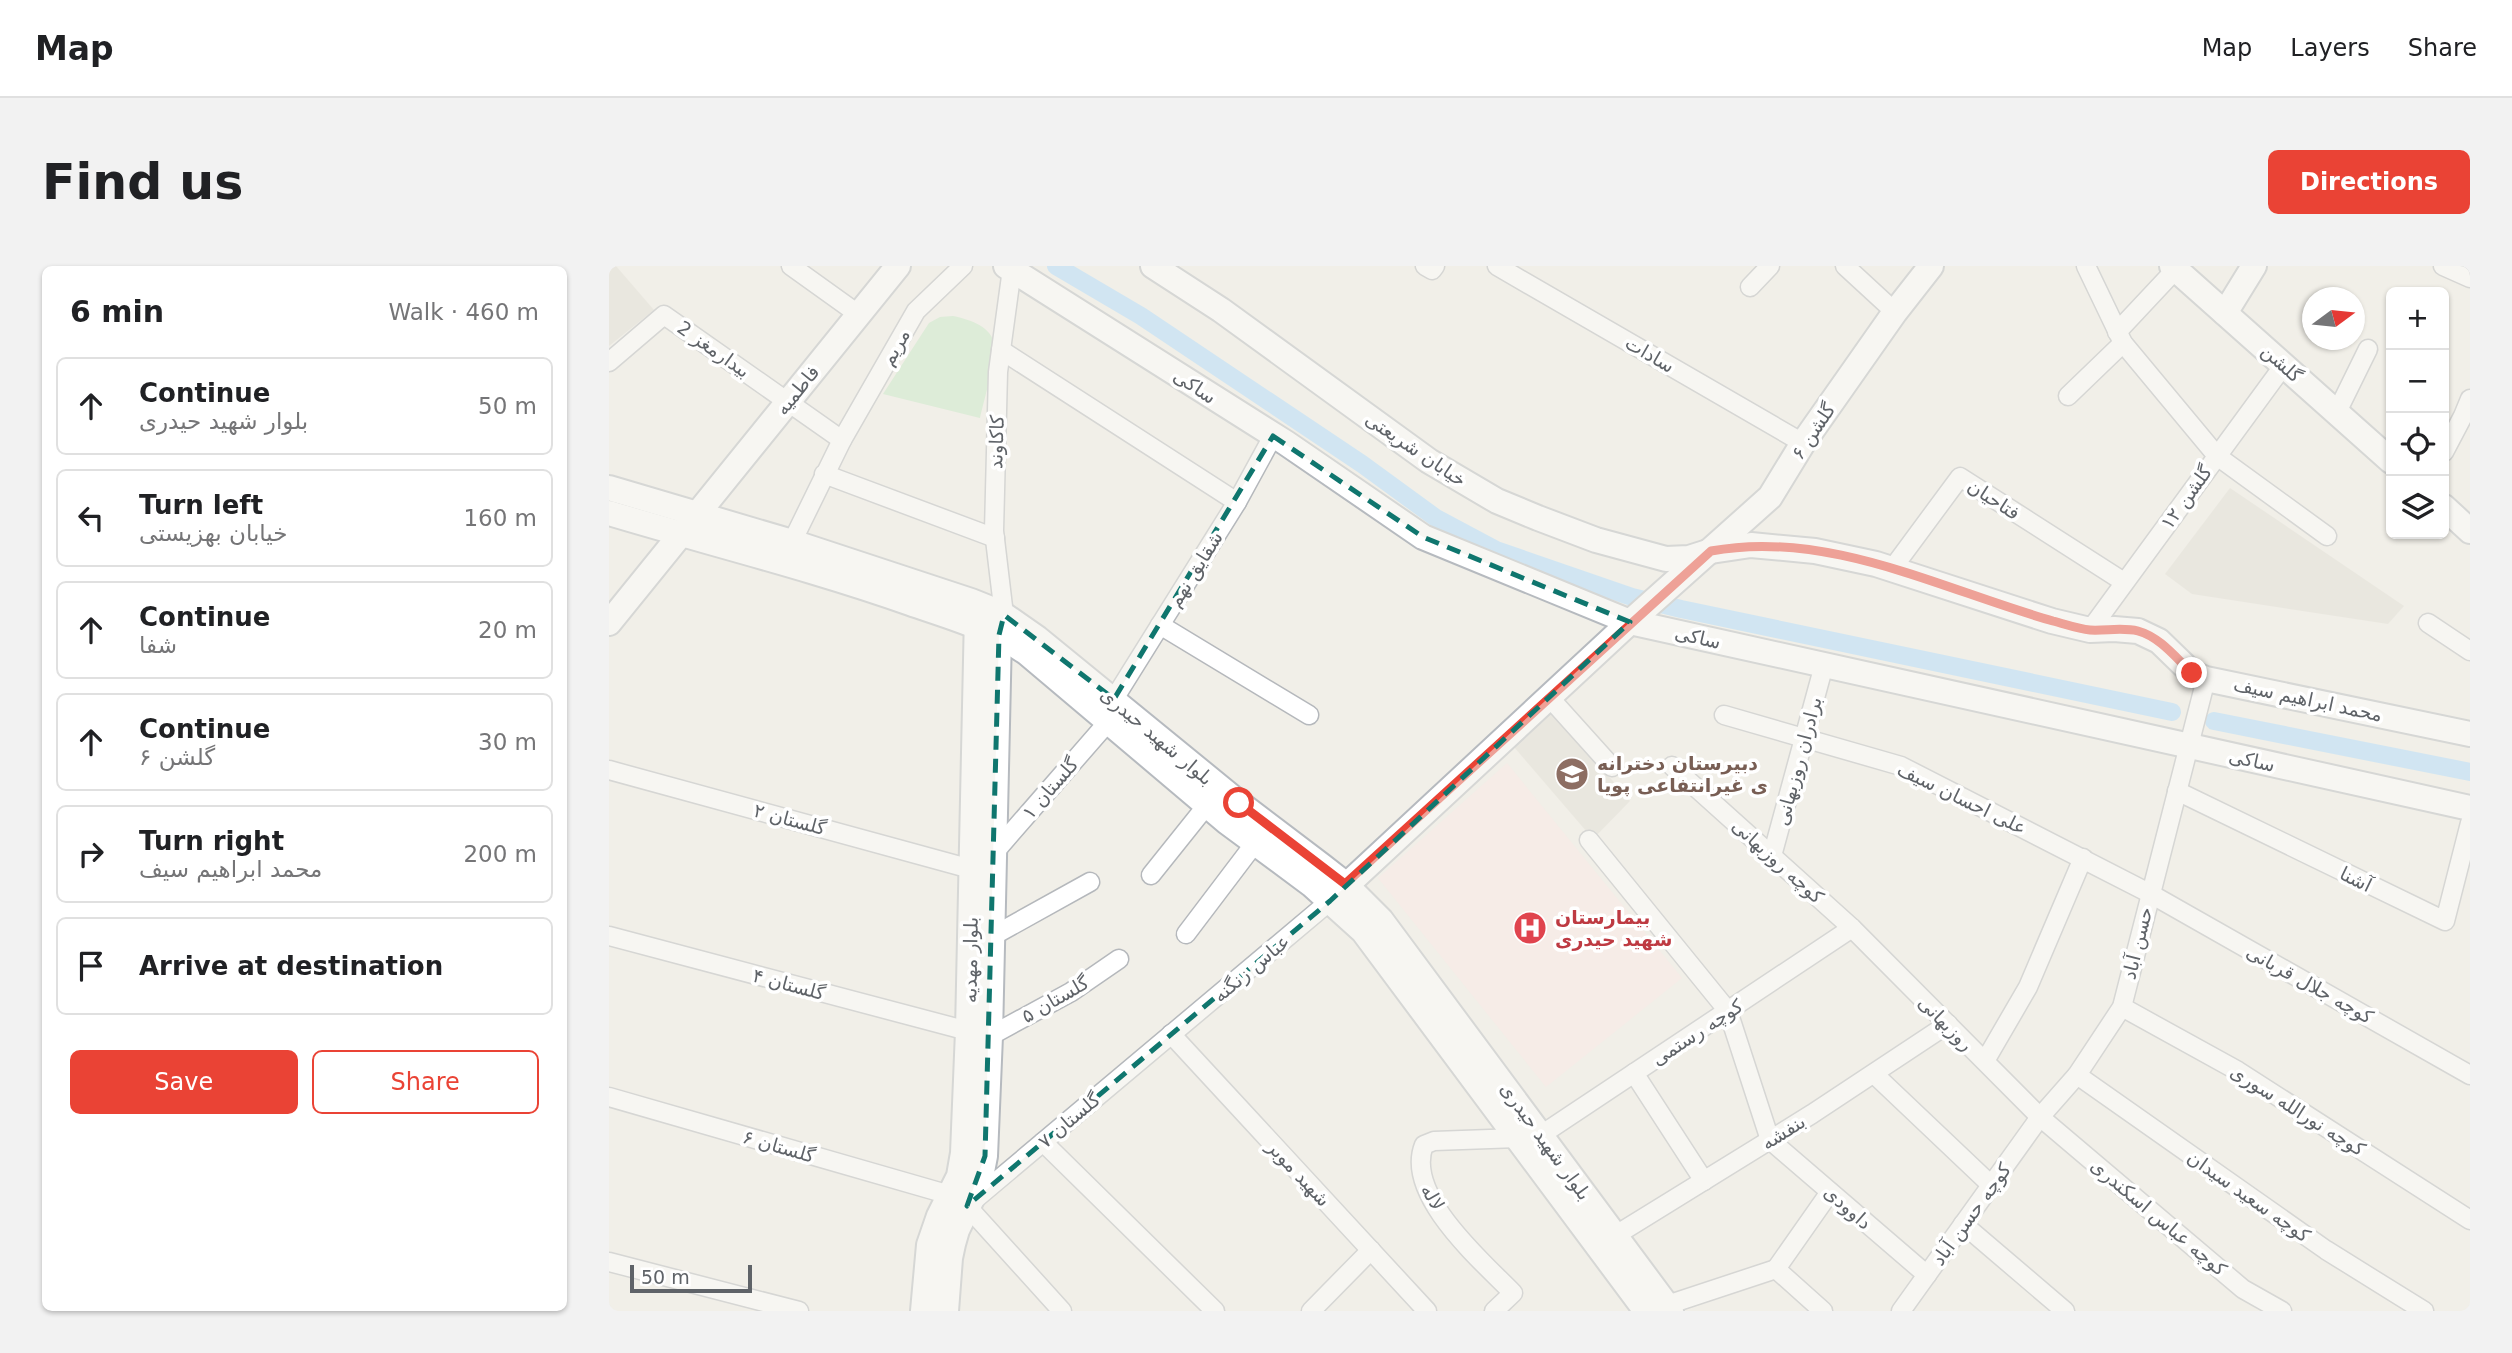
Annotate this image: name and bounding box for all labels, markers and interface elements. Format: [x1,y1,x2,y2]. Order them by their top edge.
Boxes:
text: Map [35,29,114,68]
text: Map [2202,34,2252,62]
text: Layers [2290,34,2370,62]
text: Share [2408,34,2477,62]
button: Directions [2268,150,2470,214]
text: Find us [42,154,243,211]
north arrow [2302,287,2365,350]
map controls [2386,287,2449,539]
button: + [2386,287,2449,350]
text: 6 min [70,294,164,329]
text: Walk · 460 m [388,299,539,325]
street label: بیدارمغز 2 [673,316,754,383]
street label: مریم [876,325,915,370]
street label: سادات [1621,331,1679,377]
street label: گلشن [2257,339,2307,388]
button: − [2386,350,2449,413]
street label: فاطمیه [771,361,823,419]
street label: ساکی [1169,364,1221,408]
text: Continue [139,378,270,408]
icon: ahead [72,387,110,425]
text: 50 m [478,393,537,419]
street label: گلشن ۶ [1786,398,1841,464]
street label: خیابان شریعتی [1361,407,1471,492]
text: بلوار شهید حیدری [139,408,308,434]
button: locate [2386,413,2449,476]
street label: کاکاوند [984,414,1009,469]
street label: گلشن ۱۲ [2156,460,2218,534]
street label: فتاحیان [1964,474,2024,524]
button: layers [2386,476,2449,539]
text: Turn left [139,490,263,520]
icon: left [72,499,110,537]
text: 160 m [463,505,537,531]
text: خیابان بهزیستی [139,520,288,546]
street label: شقایق نهم [1163,527,1228,611]
text: Continue [139,602,270,632]
icon: ahead [72,611,110,649]
text: 20 m [478,617,537,643]
street label: ساکی [1673,621,1723,653]
text: شفا [139,632,177,658]
route end [2176,657,2207,688]
street label: محمد ابراهیم سیف [2231,672,2384,726]
street label: بلوار شهید حیدری [1096,683,1218,790]
street label: برادران روزبهانی [1770,694,1827,828]
text: Continue [139,714,270,744]
icon: ahead [72,723,110,761]
text: 30 m [478,729,537,755]
text: گلشن ۶ [139,744,215,770]
street label: ساکی [2227,744,2277,776]
street label: گلستان ۱ [1017,752,1083,823]
place label: دبیرستان دخترانه ی غیرانتفاعی پویا [1597,752,1768,797]
school or university icon: دبیرستان دخترانه ی غیرانتفاعی پویا [1553,755,1591,793]
street label: علی احسان سیف [1894,757,2030,839]
route start [1223,787,1254,818]
street label: گلستان ۲ [751,799,830,839]
street label: کوچه روزبهانی [1727,814,1829,909]
text: Turn right [139,826,284,856]
icon: right [72,835,110,873]
text: 200 m [463,841,537,867]
text: محمد ابراهیم سیف [139,856,322,882]
street label: آشنا [2336,861,2377,896]
street label: حسن آباد [2116,904,2158,982]
place label: بیمارستان شهید حیدری [1555,906,1672,951]
hospital icon: بیمارستان شهید حیدری [1511,909,1549,947]
street label: بلوار مهدیه [958,917,983,1003]
street label: عباس زنگنه [1208,930,1294,1007]
street label: کوچه جلال قربانی [2242,940,2378,1029]
icon: arrive [72,947,110,985]
text: Arrive at destination [139,951,443,981]
street label: گلستان ۴ [750,964,829,1004]
street label: گلستان ۵ [1017,970,1093,1027]
street label: روزبهانی [1913,991,1978,1056]
street label: کوچه رستمی [1647,994,1748,1071]
button: Save [70,1050,298,1114]
button: Share [312,1050,539,1114]
street label: کوچه نورالله سوری [2226,1060,2370,1162]
street label: بلوار شهید حیدری [1495,1078,1596,1205]
street label: گلستان ۷ [1034,1087,1105,1152]
street label: بنفشه [1757,1110,1809,1154]
street label: گلستان ۶ [740,1125,819,1167]
street label: شهید موبر [1262,1135,1335,1211]
street label: کوچه سعید سیدان [2183,1146,2315,1248]
street label: کوچه عباس اسکندری [2086,1154,2232,1282]
street label: کوچه حسن آباد [1926,1157,2017,1270]
street label: لاله [1417,1180,1449,1214]
street label: داوودی [1819,1181,1876,1234]
scale bar [630,1262,753,1294]
text: 50 m [641,1266,690,1288]

